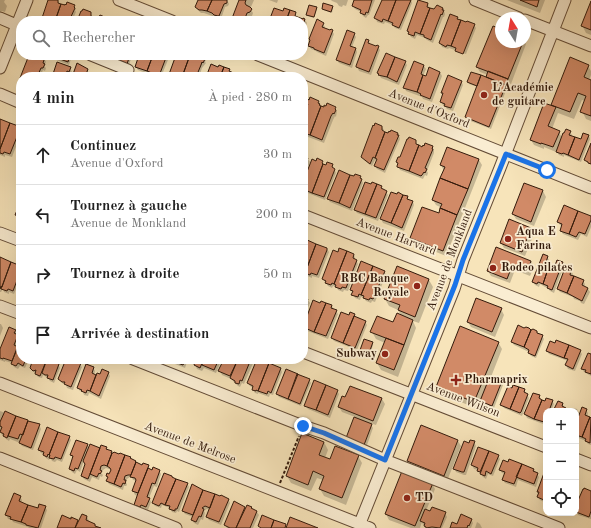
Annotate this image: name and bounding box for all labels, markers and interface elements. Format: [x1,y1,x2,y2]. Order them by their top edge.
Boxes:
north arrow [495,12,531,48]
search box [16,16,308,60]
icon: search [30,27,52,49]
text: Rechercher [62,31,135,46]
place label: L’Académie de guitare [492,82,554,108]
street label: Avenue d'Oxford [387,87,471,131]
text: 4 min [32,90,75,107]
marker: L’Académie de guitare [479,90,489,100]
text: À pied · 280 m [208,91,292,104]
text: Continuez [70,139,136,154]
icon: ahead [32,144,54,166]
text: 30 m [263,148,292,161]
text: Avenue d'Oxford [70,157,164,170]
route start [538,161,556,179]
text: Tournez à gauche [70,199,187,214]
icon: left [32,204,54,226]
text: 200 m [255,208,292,221]
street label: Avenue de Monkland [425,208,475,312]
street label: Avenue Harvard [354,216,438,258]
text: Avenue de Monkland [70,217,186,230]
place label: Aqua E Farina [516,226,556,252]
marker: Aqua E Farina [503,234,513,244]
place label: Rodeo pilates [501,262,572,274]
marker: Rodeo pilates [488,263,498,273]
icon: right [32,264,54,286]
text: Tournez à droite [70,267,180,282]
text: 50 m [263,268,292,281]
place label: RBC Banque Royale [341,273,409,299]
marker: RBC Banque Royale [412,281,422,291]
icon: arrive [32,324,54,346]
text: Arrivée à destination [70,327,209,342]
place label: Subway [336,348,377,360]
marker: Subway [380,349,390,359]
place label: Pharmaprix [464,374,528,386]
marker: Pharmaprix [451,375,461,385]
street label: Avenue Wilson [424,380,502,420]
map controls [543,408,579,516]
button: + [543,408,579,444]
route end [294,417,312,435]
street label: Avenue de Melrose [143,420,238,466]
button: − [543,444,579,480]
button: locate [543,480,579,516]
place label: TD [415,492,433,504]
marker: TD [402,493,412,503]

